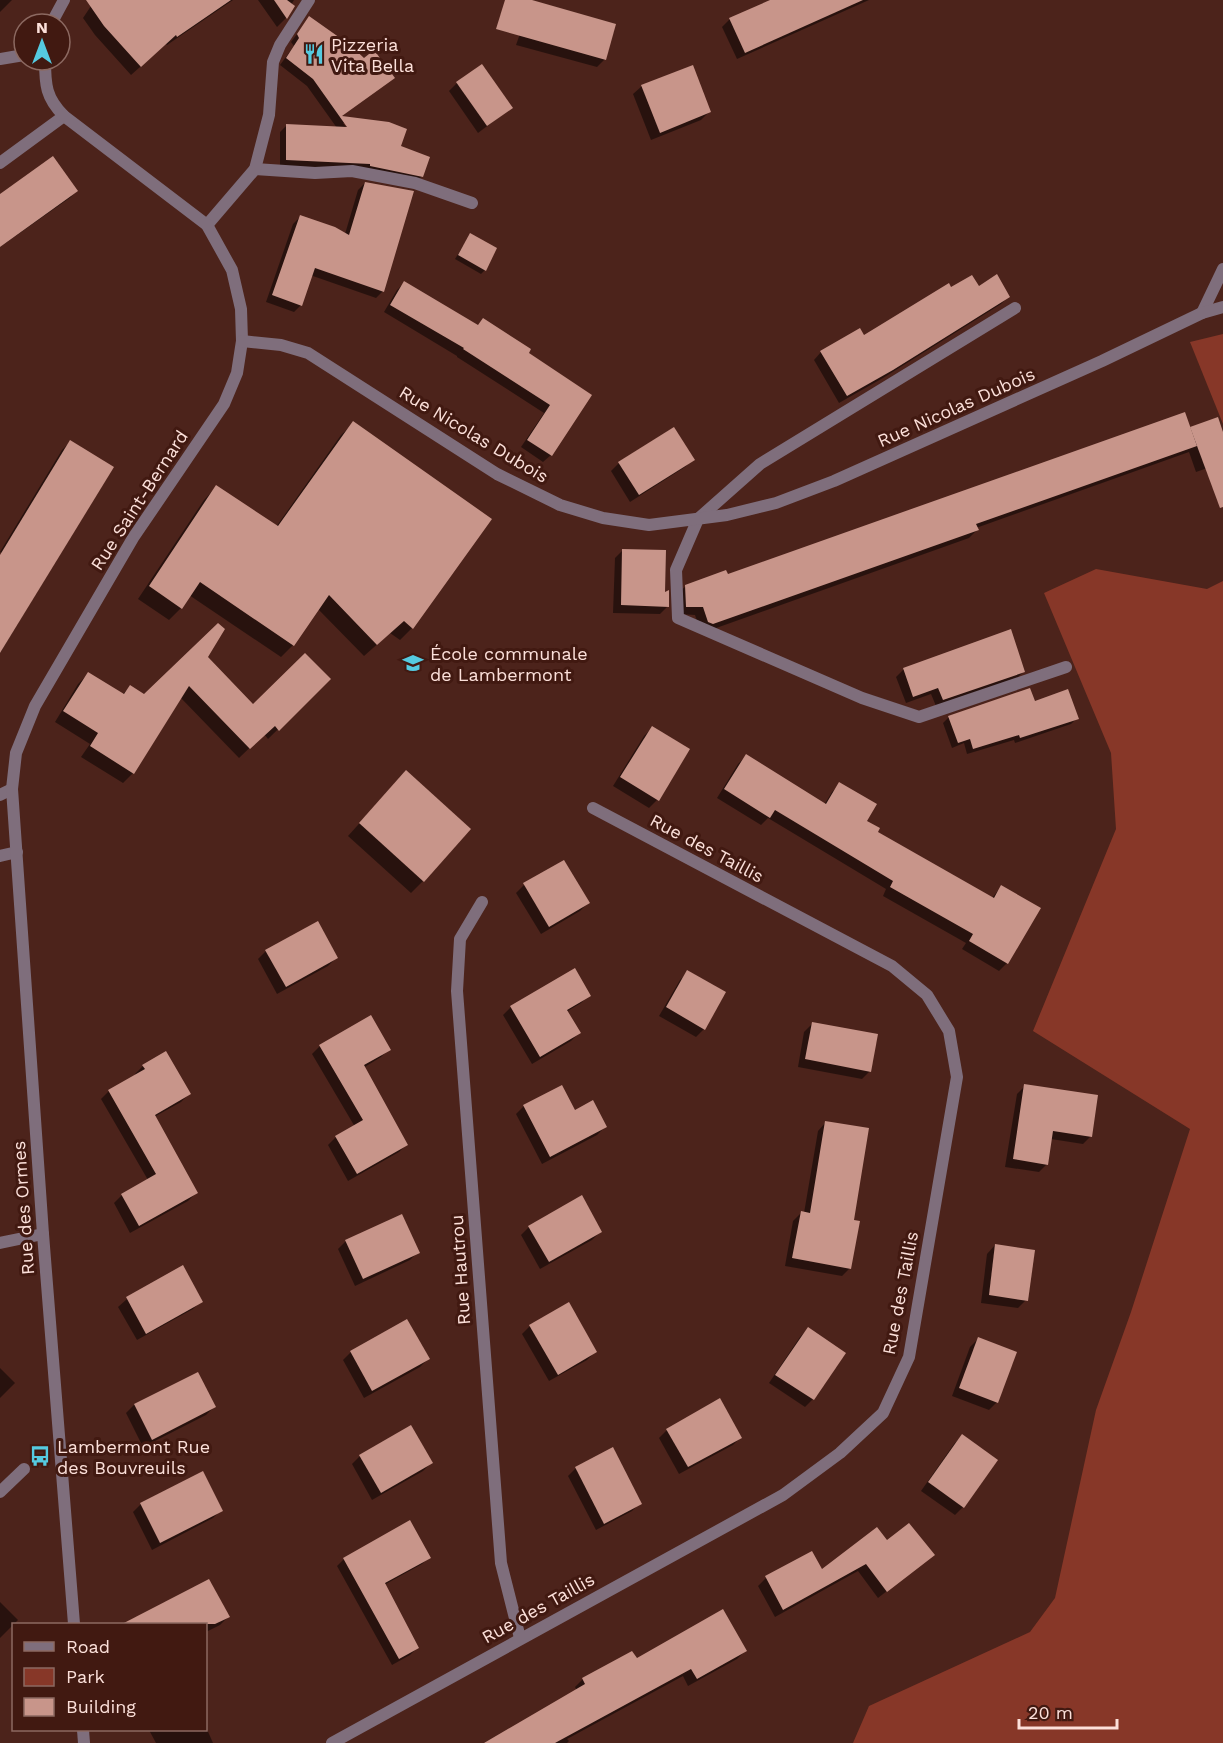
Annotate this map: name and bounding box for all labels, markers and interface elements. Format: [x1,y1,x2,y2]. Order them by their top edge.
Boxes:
north arrow [12,12,72,72]
text: N [36,18,48,37]
place label: Pizzeria Vita Bella [331,34,414,76]
restaurant icon: Pizzeria Vita Bella [302,42,326,66]
street label: Rue Nicolas Dubois [874,363,1038,451]
street label: Rue Nicolas Dubois [396,381,552,487]
street label: Rue Saint-Bernard [86,426,192,574]
place label: École communale de Lambermont [430,643,588,685]
school or university icon: École communale de Lambermont [401,651,425,675]
street label: Rue des Taillis [647,809,767,887]
street label: Rue des Ormes [8,1140,38,1276]
street label: Rue Hautrou [446,1214,474,1326]
street label: Rue des Taillis [878,1229,922,1357]
place label: Lambermont Rue des Bouvreuils [57,1436,210,1478]
bus stop icon: Lambermont Rue des Bouvreuils [28,1444,52,1468]
street label: Rue des Taillis [478,1568,598,1648]
legend [12,1623,207,1731]
text: Road [66,1636,110,1657]
text: Park [66,1666,105,1687]
scale bar [1019,1692,1116,1730]
text: Building [66,1696,136,1717]
text: 20 m [1028,1702,1073,1723]

